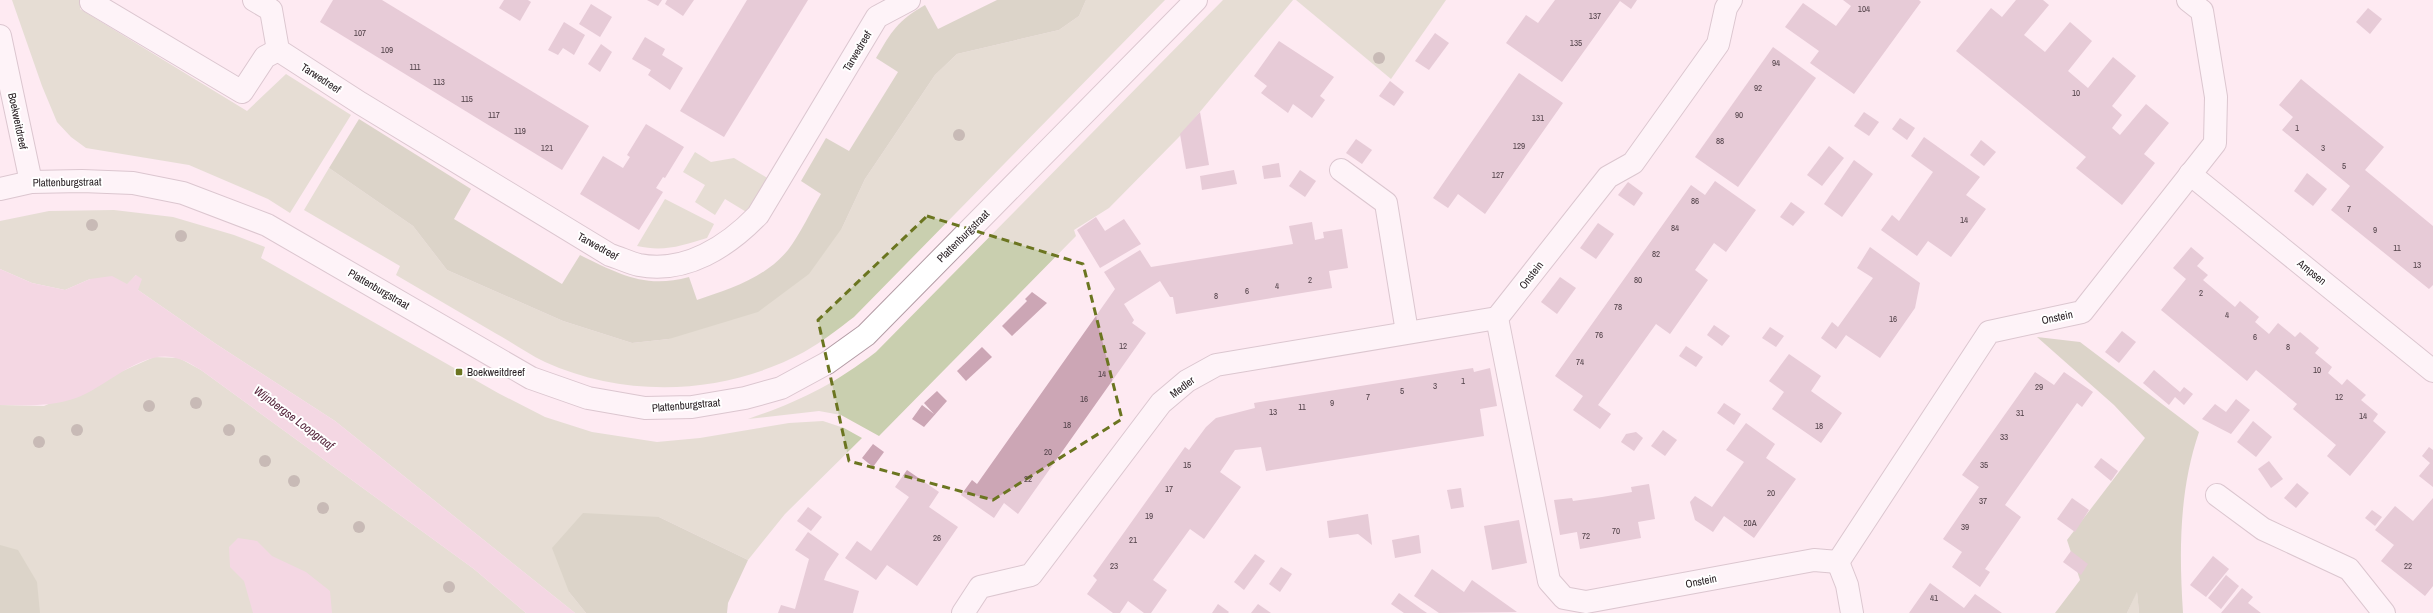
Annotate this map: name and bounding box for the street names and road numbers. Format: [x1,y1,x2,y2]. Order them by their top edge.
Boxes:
street label: Tarwedreef [839,28,875,74]
street label: Tarwedreef [298,60,344,96]
street label: Boekweitdreef [5,91,31,151]
street label: Plattenburgstraat [33,174,102,190]
street label: Plattenburgstraat [934,206,993,265]
street label: Tarwedreef [575,229,621,263]
street label: Ampsen [2294,256,2329,288]
street label: Onstein [1516,258,1546,292]
street label: Plattenburgstraat [346,266,413,312]
street label: Onstein [2040,307,2074,327]
street label: Medler [1167,373,1197,401]
street label: Plattenburgstraat [651,395,721,415]
street label: Onstein [1684,571,1718,591]

